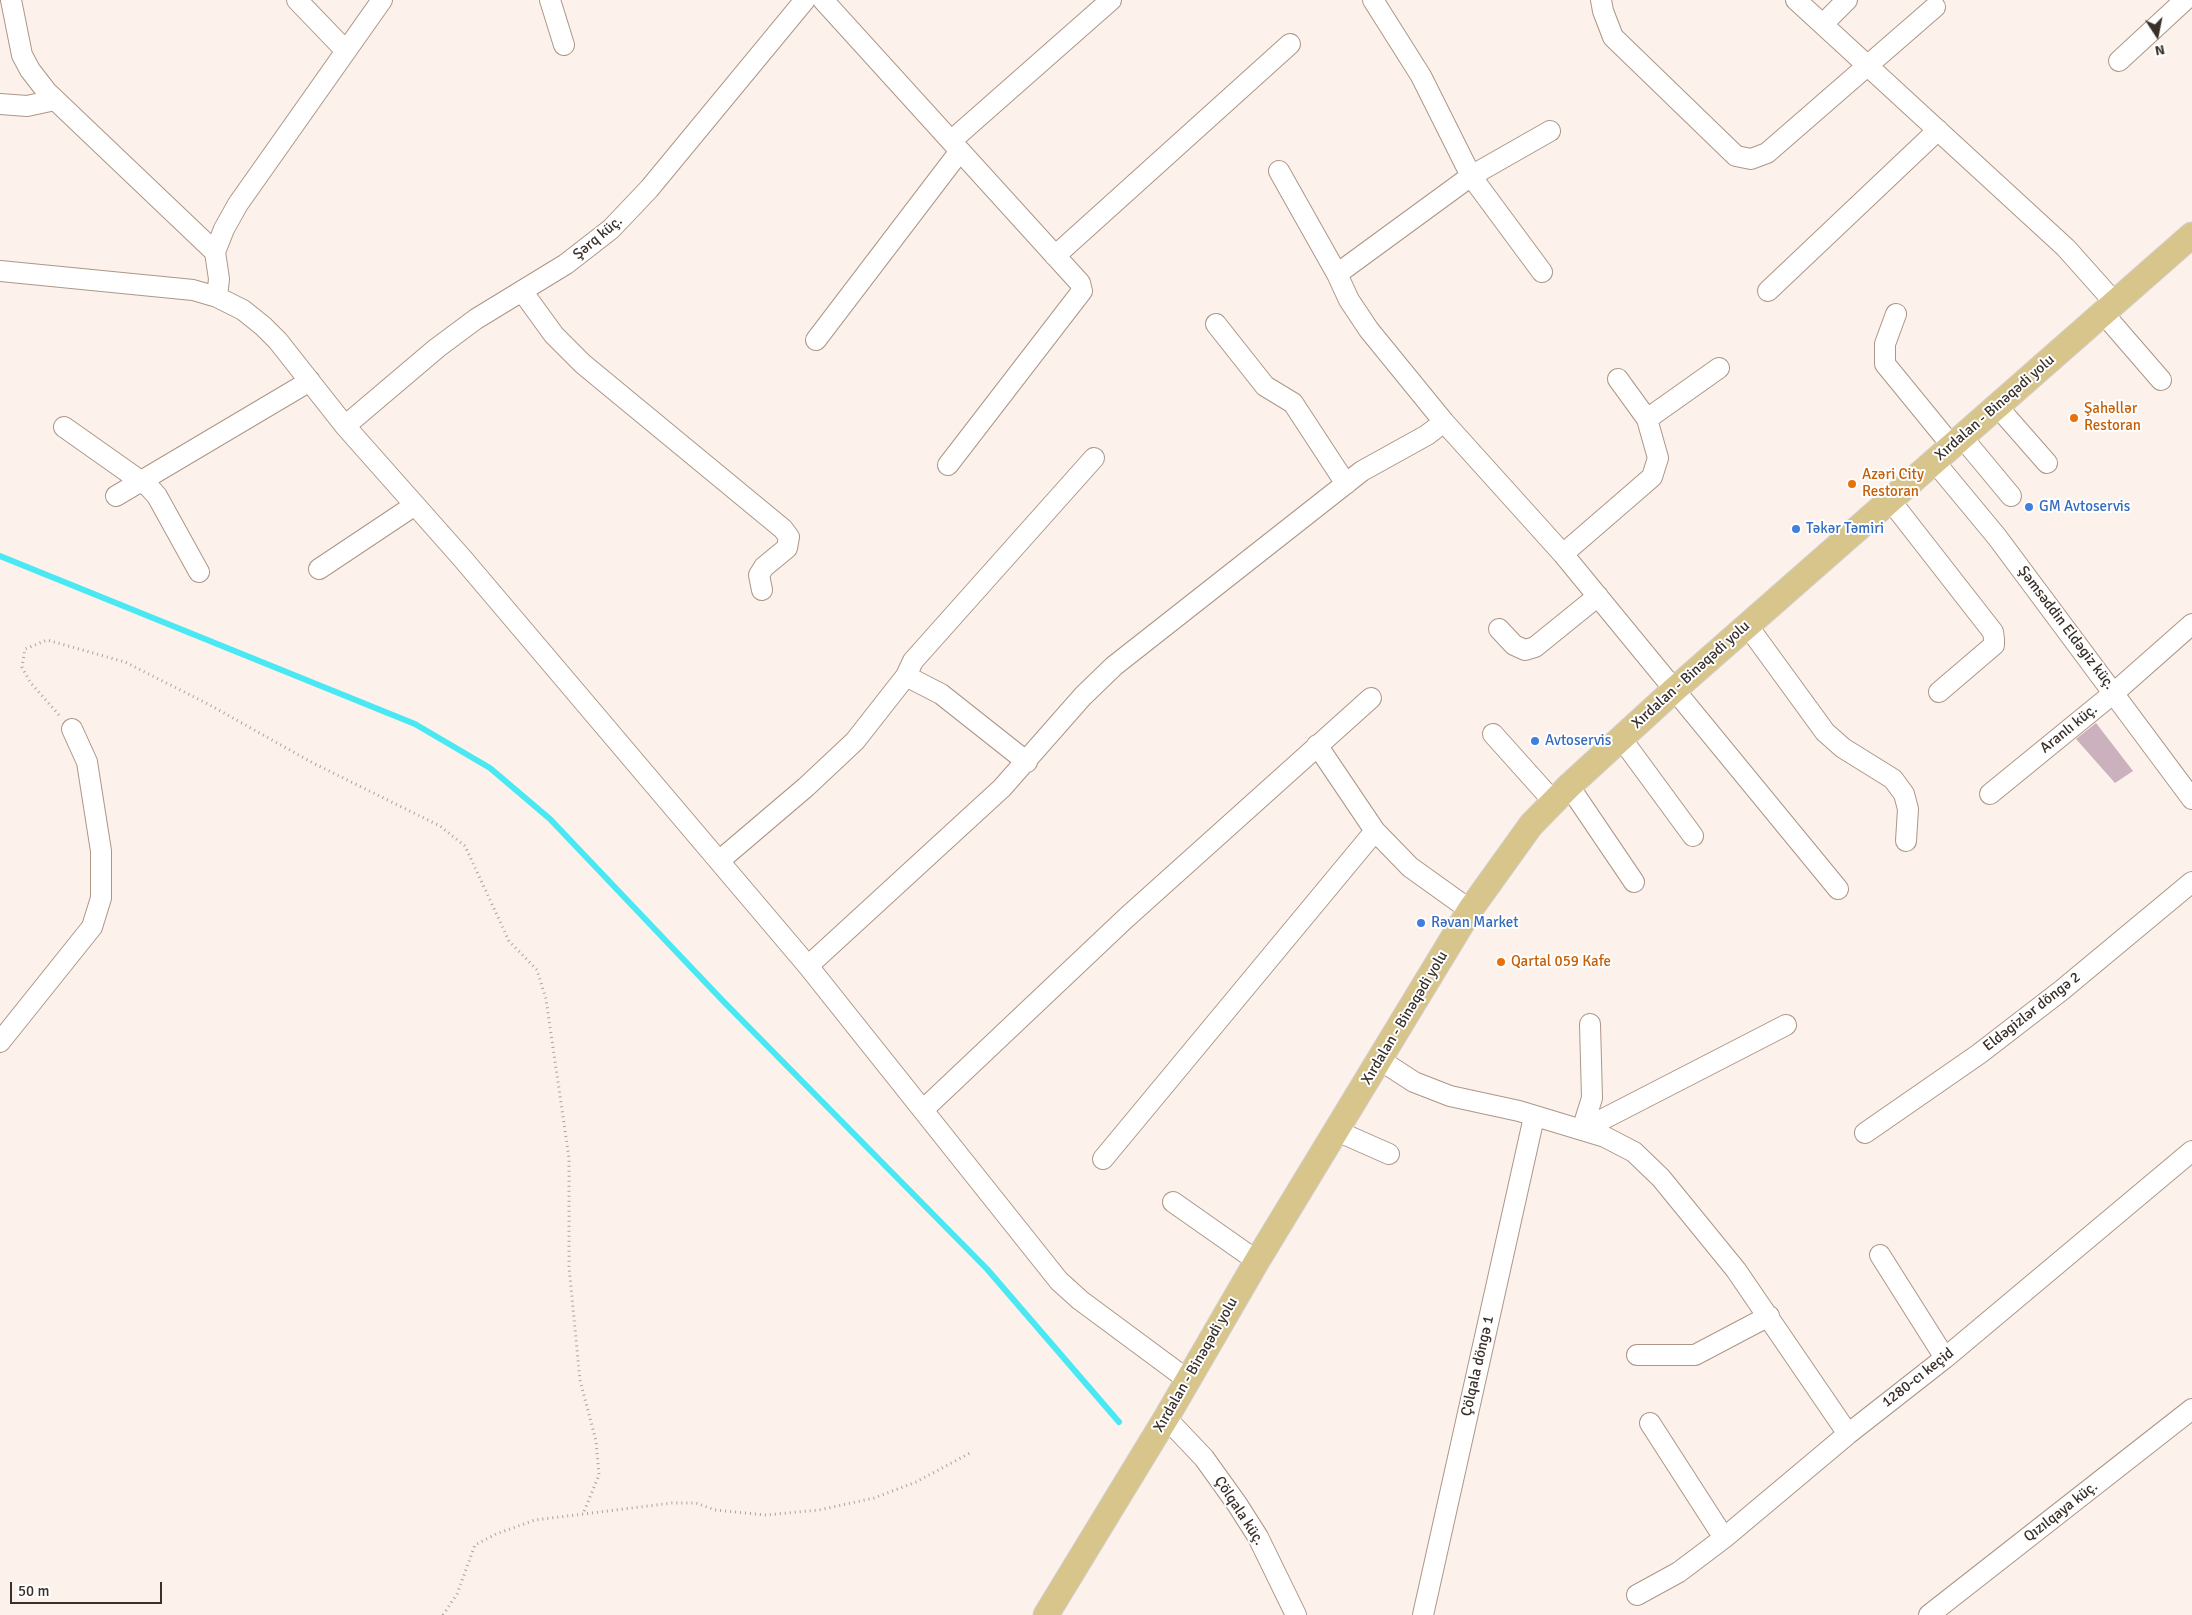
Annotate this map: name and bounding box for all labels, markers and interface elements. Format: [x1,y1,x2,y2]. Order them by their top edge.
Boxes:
north arrow [2132,10,2182,60]
text: N [2154,41,2166,59]
street label: Şərq küç. [570,212,626,264]
street label: Xırdalan - Binəqədi yolu [1932,351,2058,465]
place label: Şahəllər Restoran [2084,400,2141,435]
marker: Şahəllər Restoran [2068,412,2080,424]
place label: Azəri City Restoran [1862,466,1924,501]
marker: Azəri City Restoran [1846,478,1858,490]
place label: GM Avtoservis [2039,498,2130,516]
marker: GM Avtoservis [2023,501,2035,513]
place label: Təkər Təmiri [1806,520,1884,538]
marker: Təkər Təmiri [1790,523,1802,535]
street label: Şəmsəddin Eldəgiz küç. [2014,563,2118,693]
street label: Xırdalan - Binəqədi yolu [1628,617,1754,733]
street label: Aranlı küç. [2037,700,2101,758]
place label: Avtoservis [1545,732,1611,750]
marker: Avtoservis [1529,735,1541,747]
place label: Rəvan Market [1431,914,1518,932]
marker: Rəvan Market [1415,917,1427,929]
street label: Xırdalan - Binəqədi yolu [1358,948,1452,1088]
place label: Qartal 059 Kafe [1511,953,1611,971]
marker: Qartal 059 Kafe [1495,956,1507,968]
street label: Eldəgizlər döngə 2 [1980,968,2084,1056]
street label: Xırdalan - Binəqədi yolu [1150,1294,1242,1436]
street label: Çölqala döngə 1 [1458,1314,1498,1418]
street label: 1280-cı keçid [1878,1344,1958,1412]
street label: Çölqala küç. [1210,1473,1268,1549]
street label: Qızılqaya küç. [2021,1478,2101,1546]
scale bar [12,1572,165,1604]
text: 50 m [18,1582,49,1600]

